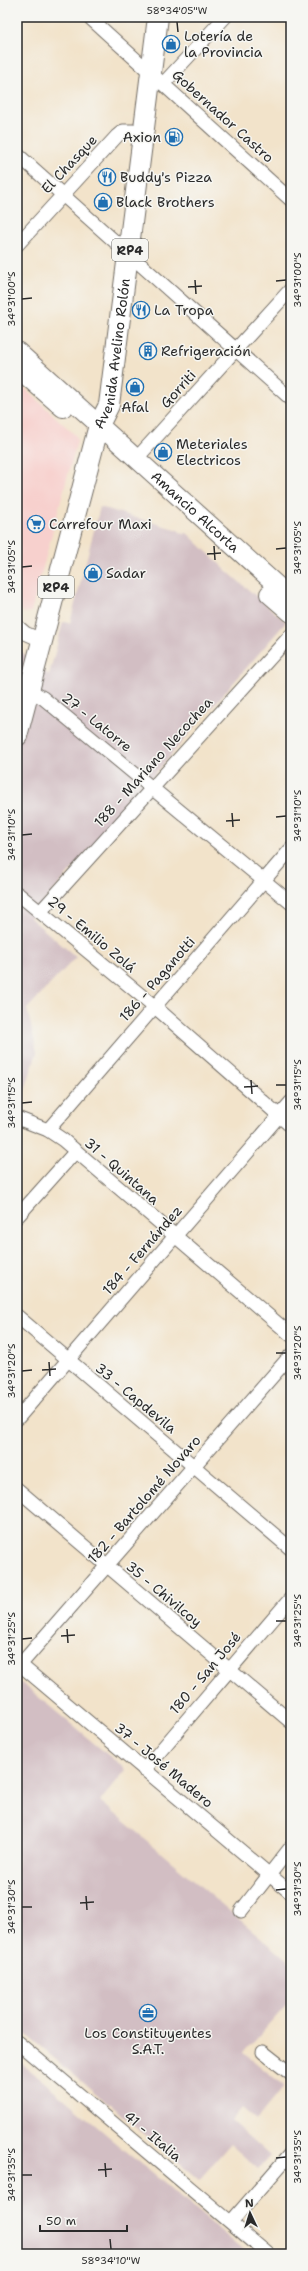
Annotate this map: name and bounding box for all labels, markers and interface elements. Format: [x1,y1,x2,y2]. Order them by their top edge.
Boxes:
text: 58°34'05"W [147,4,208,17]
place label: Lotería de la Provincia [184,27,263,61]
shop icon: Lotería de la Provincia [161,34,181,54]
street label: Gobernador Castro [168,66,278,166]
fuel station icon: Axion [164,127,184,147]
place label: Axion [123,128,161,146]
street label: El Chasque [37,131,101,197]
restaurant icon: Buddy's Pizza [97,167,117,187]
place label: Buddy's Pizza [120,168,212,186]
shop icon: Black Brothers [93,192,113,212]
place label: Black Brothers [116,193,215,211]
road number: RP4 [112,239,148,261]
text: 34°31'00"S [291,252,304,308]
text: 34°31'00"S [5,271,18,327]
street label: Avenida Avelino Rolón [90,277,134,432]
restaurant icon: La Tropa [131,300,151,320]
place label: La Tropa [154,301,214,319]
building icon: Refrigeración [138,341,158,361]
place label: Refrigeración [161,342,251,360]
street label: Gorriti [156,366,200,412]
shop icon: Afal [125,377,145,397]
place label: Afal [121,398,149,416]
place label: Meteriales Electricos [176,435,248,469]
shop icon: Meteriales Electricos [153,442,173,462]
street label: Amancio Alcorta [147,467,243,556]
supermarket icon: Carrefour Maxi [26,514,46,534]
place label: Carrefour Maxi [49,515,152,533]
text: 34°31'05"S [291,520,304,575]
text: 34°31'05"S [5,539,18,594]
shop icon: Sadar [83,563,103,583]
place label: Sadar [106,564,147,582]
road number: RP4 [38,576,74,598]
street label: 27 - Latorre [58,688,136,756]
street label: 188 - Mariano Necochea [90,693,216,831]
text: 34°31'10"S [291,789,304,842]
text: 34°31'10"S [5,808,18,861]
street label: 29 - Emilio Zolá [44,892,140,976]
street label: 186 - Paganotti [115,933,199,1025]
text: 34°31'15"S [291,1059,304,1111]
text: 34°31'15"S [5,1077,18,1129]
street label: 31 - Quintana [81,1134,163,1209]
street label: 184 - Fernández [98,1202,186,1298]
text: 34°31'20"S [291,1325,304,1381]
text: 34°31'20"S [5,1343,18,1399]
street label: 33 - Capdevila [92,1359,181,1437]
street label: 182 - Bartolomé Novaro [84,1431,204,1567]
street label: 35 - Chivilcoy [122,1557,206,1631]
text: 34°31'25"S [291,1593,304,1648]
text: 34°31'25"S [5,1611,18,1666]
street label: 180 - San José [165,1628,245,1718]
street label: 37 - José Madero [111,1718,217,1812]
text: 34°31'30"S [291,1861,304,1917]
text: 34°31'30"S [5,1879,18,1935]
office icon: Los Constituyentes S.A.T. [138,2003,158,2023]
place label: Los Constituyentes S.A.T. [84,2024,212,2058]
street label: 41 - Italia [121,2107,186,2165]
text: 34°31'35"S [291,2130,304,2184]
text: 34°31'35"S [5,2148,18,2202]
north arrow [230,2193,270,2233]
text: N [244,2196,254,2211]
scale bar [40,2207,127,2233]
text: 50 m [46,2213,76,2229]
text: 58°34'10"W [82,2254,141,2267]

